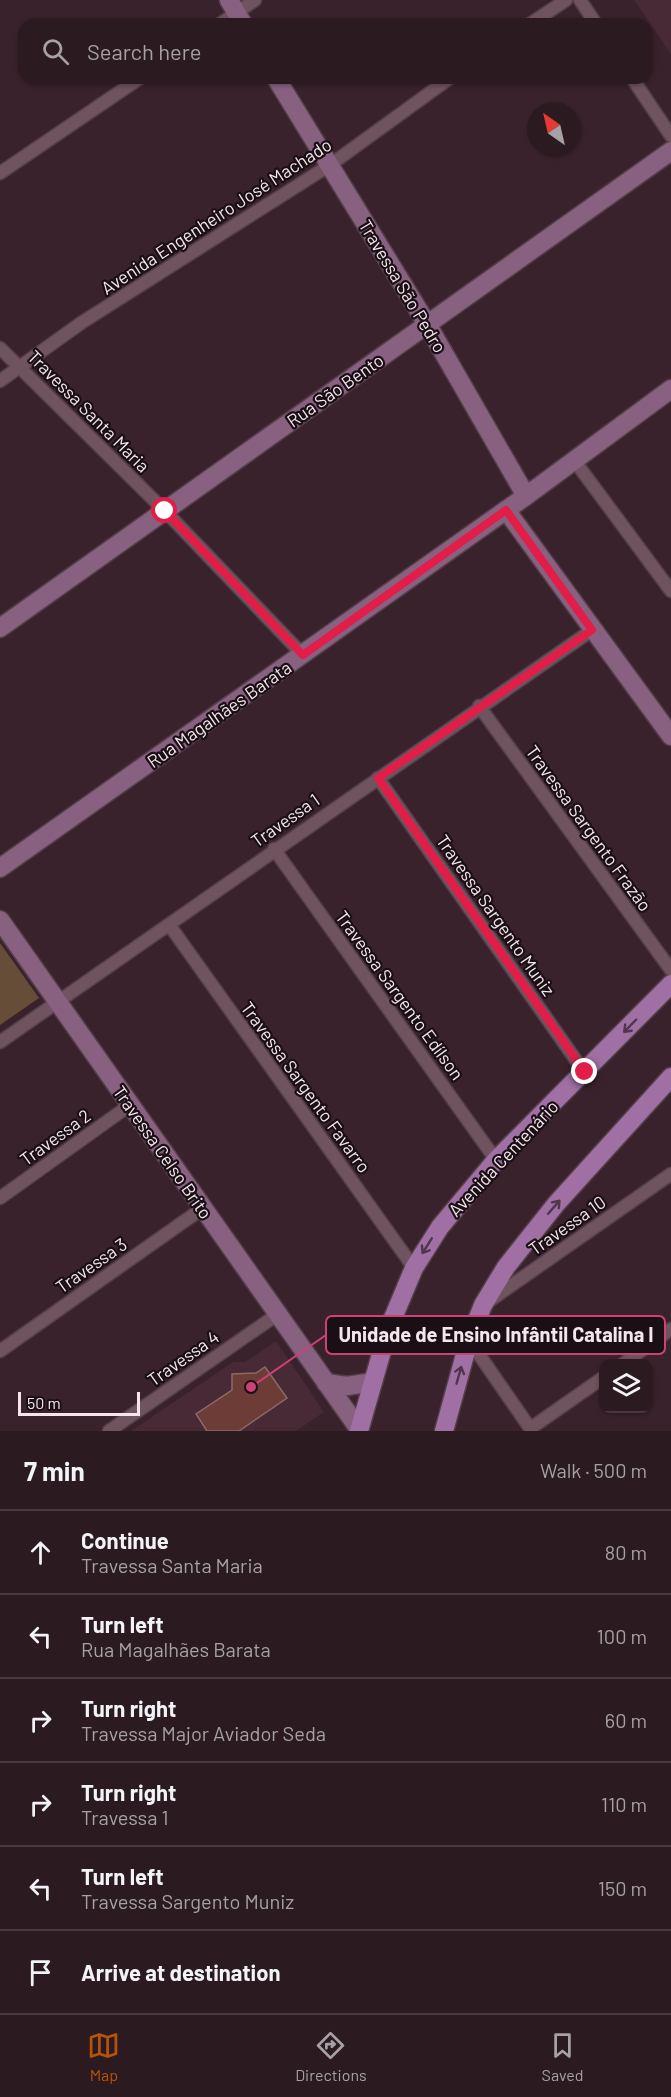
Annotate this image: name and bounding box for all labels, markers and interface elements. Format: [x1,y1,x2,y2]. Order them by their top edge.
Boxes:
search box [18,18,653,84]
icon: search [39,35,72,68]
text: Search here [87,38,201,64]
north arrow [527,102,581,156]
street label: Avenida Engenheiro José Machado [97,133,335,299]
street label: Travessa São Pedro [355,215,451,357]
street label: Travessa Santa Maria [23,345,155,477]
street label: Rua São Bento [282,349,388,431]
route start [151,497,177,523]
street label: Rua Magalhães Barata [143,656,295,772]
street label: Travessa Sargento Frazão [521,741,657,915]
street label: Travessa 1 [246,788,324,852]
street label: Travessa Sargento Muniz [432,830,560,1000]
street label: Travessa Sargento Edílson [331,906,469,1084]
street label: Travessa Sargento Favarro [237,997,375,1177]
one-way arrow [623,1019,637,1034]
route end [571,1058,597,1084]
street label: Travessa Celso Brito [109,1081,217,1223]
street label: Avenida Centenário [443,1095,563,1221]
street label: Travessa 2 [15,1104,95,1170]
street label: Travessa 10 [524,1190,610,1260]
one-way arrow [547,1200,561,1215]
street label: Travessa 3 [51,1233,131,1297]
one-way arrow [421,1238,434,1255]
callout: Unidade de Ensino Infântil Catalina I [326,1316,665,1354]
text: Unidade de Ensino Infântil Catalina I [339,1322,653,1346]
street label: Travessa 4 [143,1325,223,1391]
map controls [599,1359,653,1413]
button: layers [599,1359,653,1413]
one-way arrow [454,1365,465,1384]
scale bar [18,1389,140,1416]
text: 50 m [27,1393,61,1412]
text: 7 min [24,1455,85,1486]
text: Walk · 500 m [540,1458,647,1482]
text: Continue [81,1527,169,1553]
icon: ahead [24,1536,57,1569]
text: 80 m [605,1540,647,1564]
text: Travessa Santa Maria [81,1553,263,1577]
text: Turn left [81,1611,164,1637]
icon: left [24,1620,57,1653]
text: 100 m [597,1624,647,1648]
text: Rua Magalhães Barata [81,1637,271,1661]
text: Turn right [81,1695,176,1721]
icon: right [24,1704,57,1737]
text: 60 m [605,1708,647,1732]
text: Travessa Major Aviador Seda [81,1721,326,1745]
text: Turn right [81,1779,176,1805]
icon: right [24,1788,57,1821]
text: 110 m [601,1792,647,1816]
text: Travessa 1 [81,1805,168,1829]
text: Turn left [81,1863,164,1889]
icon: left [24,1872,57,1905]
text: 150 m [598,1876,647,1900]
text: Travessa Sargento Muniz [81,1889,294,1913]
icon: arrive [24,1956,57,1989]
text: Arrive at destination [81,1959,280,1985]
tab: Map [87,2029,120,2084]
tab: Directions [295,2029,367,2084]
tab: Saved [542,2029,584,2084]

